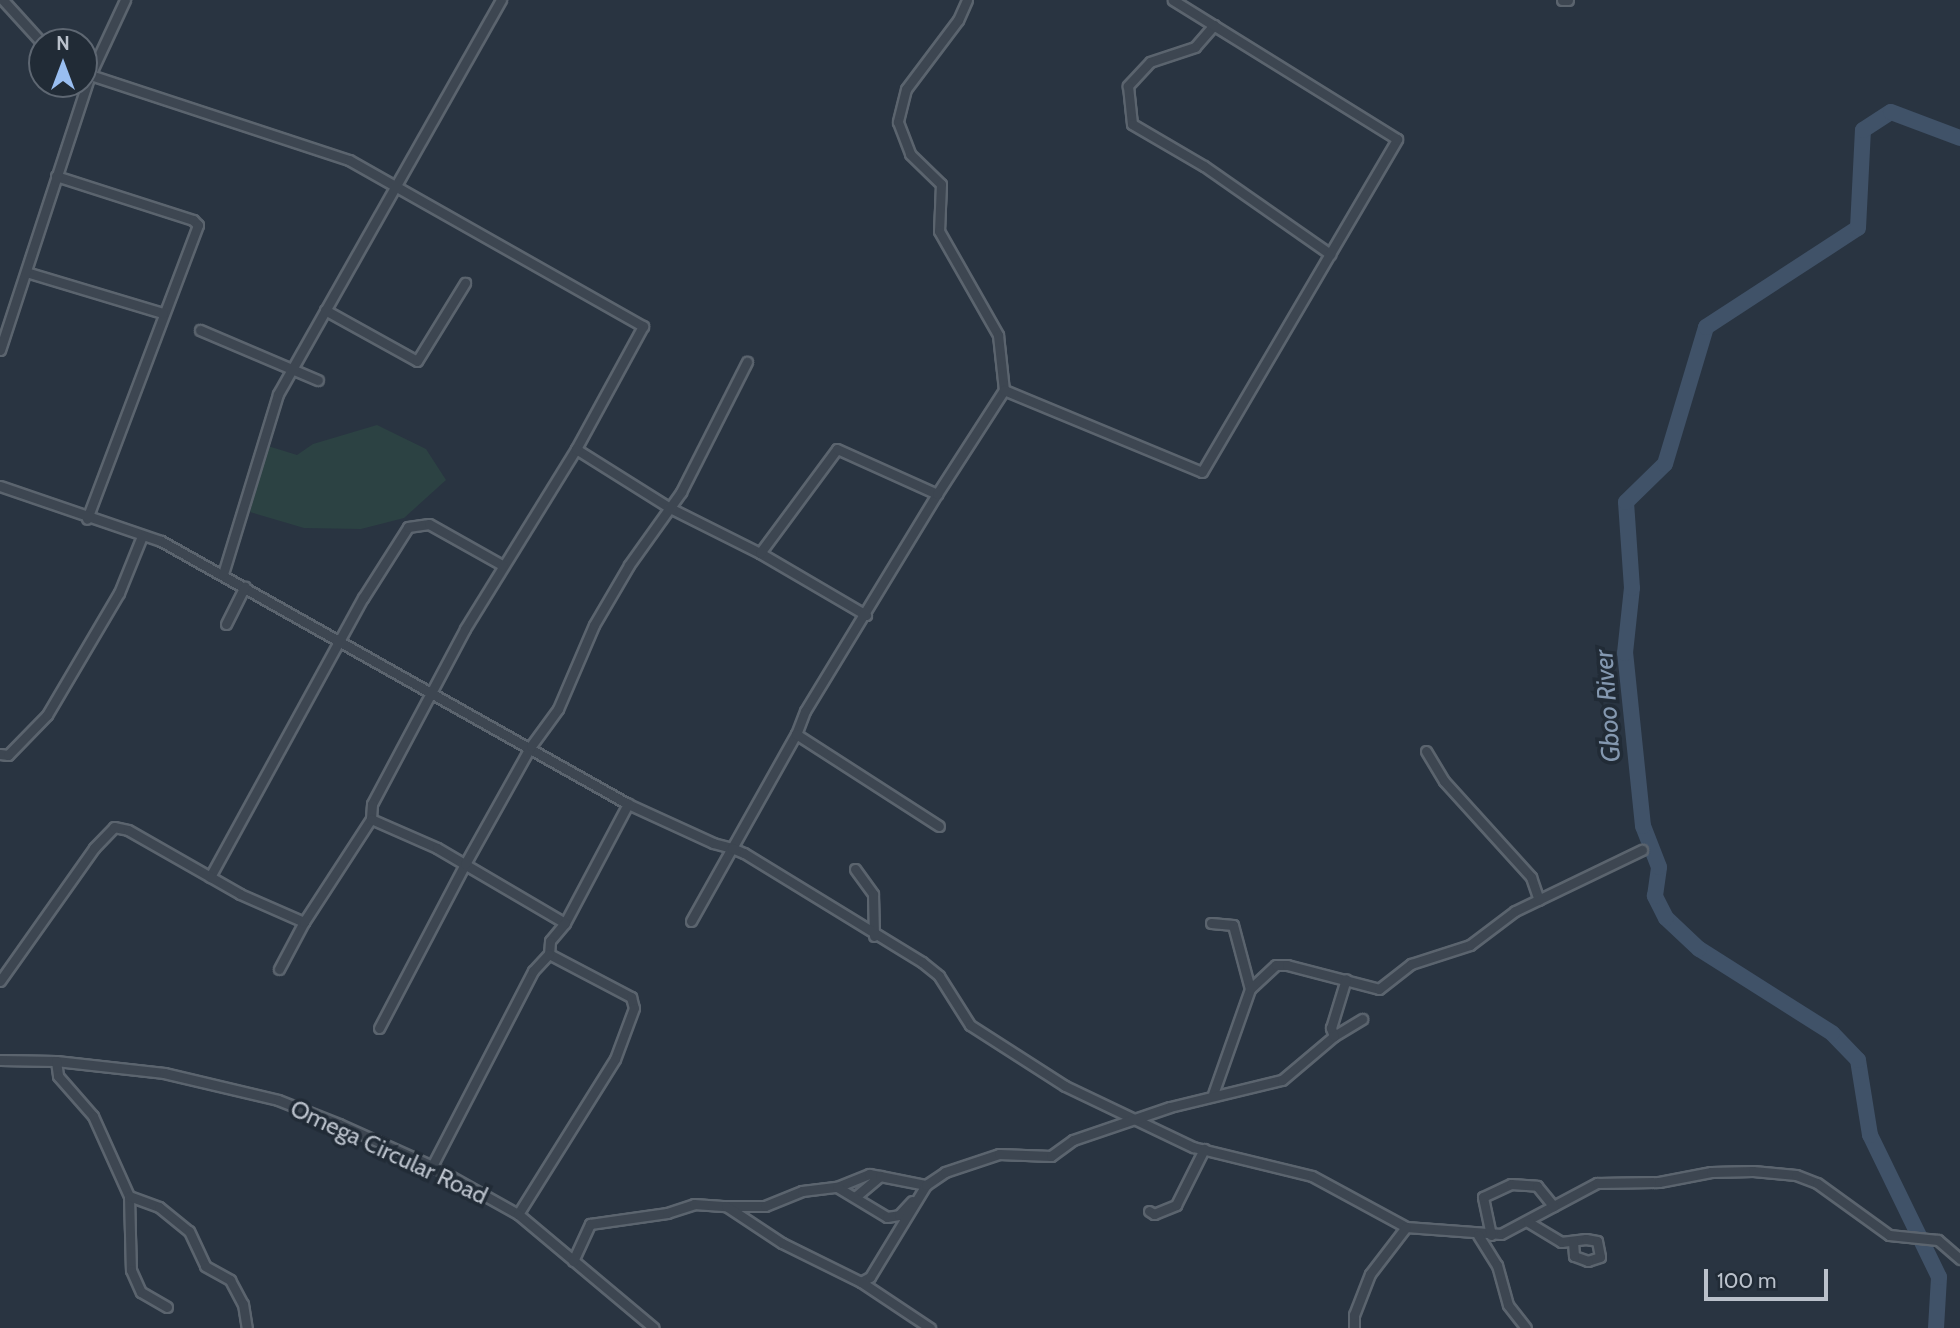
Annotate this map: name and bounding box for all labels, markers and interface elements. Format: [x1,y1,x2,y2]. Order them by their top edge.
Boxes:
north arrow [28,28,98,98]
text: N [56,32,70,55]
water label: Gboo River [1589,649,1627,763]
street label: Omega Circular Road [286,1094,492,1210]
scale bar [1708,1254,1832,1298]
text: 100 m [1717,1268,1776,1293]

